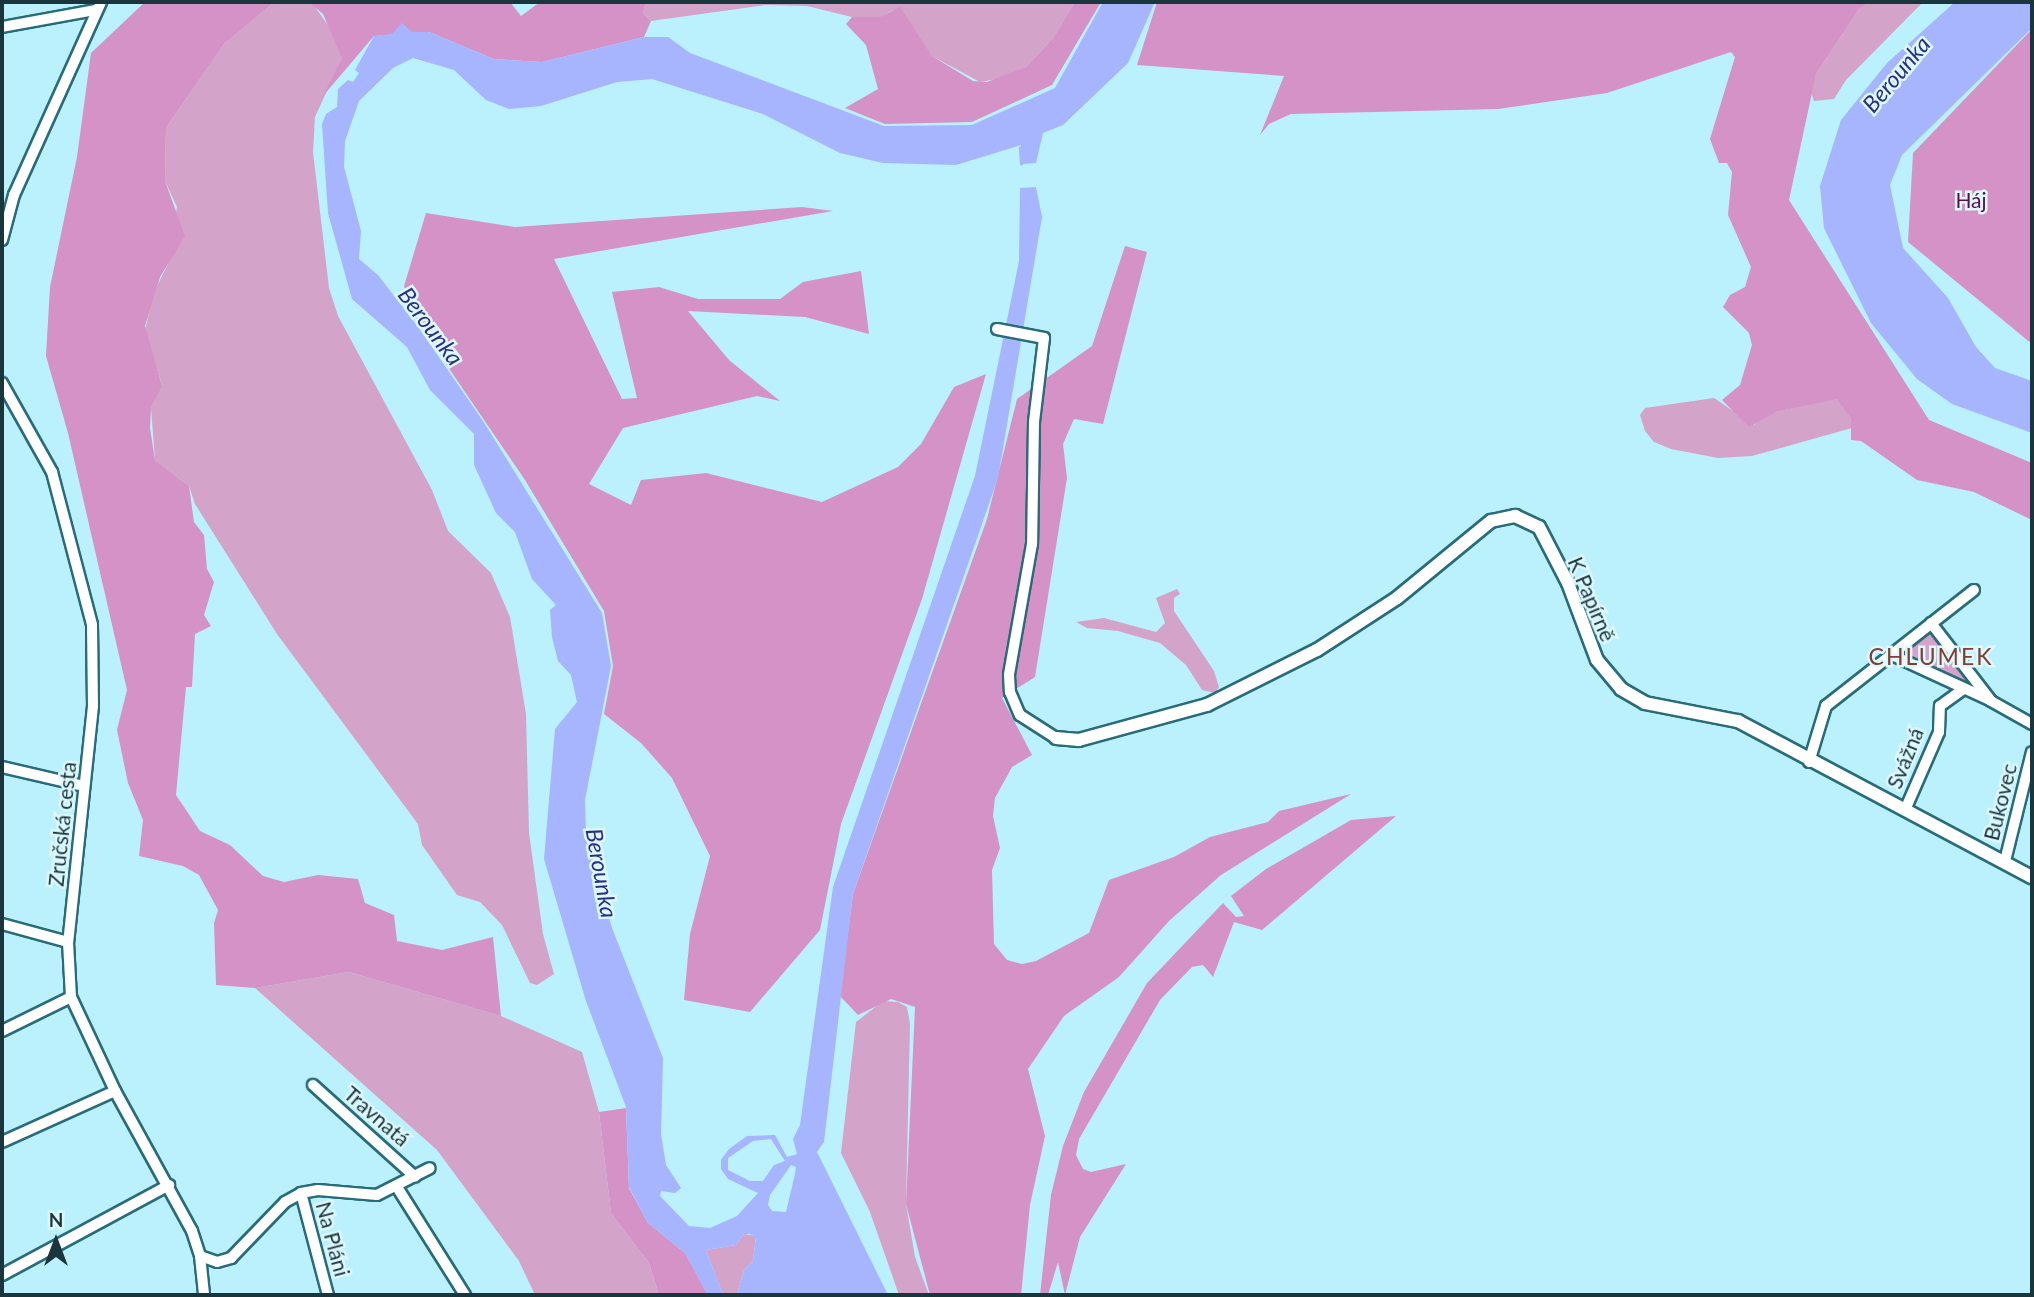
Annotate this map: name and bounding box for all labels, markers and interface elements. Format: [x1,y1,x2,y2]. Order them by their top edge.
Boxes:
water label: Berounka [1856,30,1936,118]
park label: Háj [1955,187,1987,213]
water label: Berounka [393,282,469,370]
street label: K Papírně [1563,553,1621,645]
district label: CHLUMEK [1869,642,1993,670]
street label: Svážná [1881,724,1929,792]
street label: Zručská cesta [43,760,81,888]
street label: Bukovec [1978,761,2022,843]
water label: Berounka [581,826,623,920]
street label: Travnatá [339,1081,415,1151]
street label: Na Pláni [311,1199,355,1279]
north arrow [21,1206,91,1276]
text: N [49,1208,63,1231]

